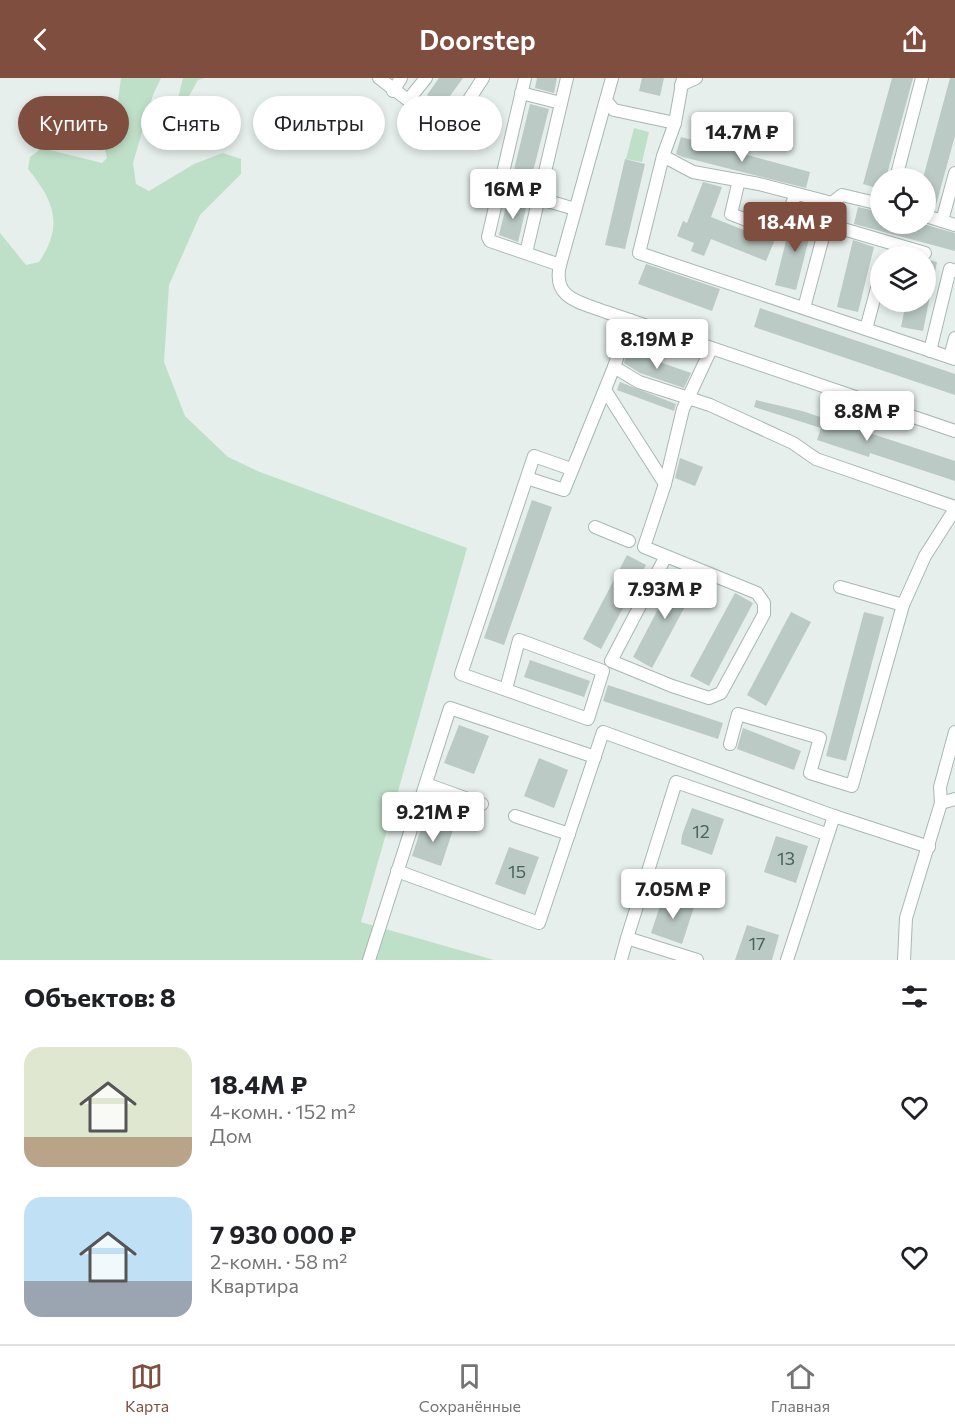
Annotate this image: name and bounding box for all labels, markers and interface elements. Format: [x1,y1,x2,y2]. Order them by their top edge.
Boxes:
icon: back [24,23,57,56]
text: Doorstep [419,23,536,56]
icon: share [898,23,931,56]
chip: Купить [18,96,129,150]
chip: Снять [141,96,241,150]
chip: Фильтры [253,96,385,150]
chip: Новое [397,96,502,150]
pin: 14.7M ₽ [687,112,797,163]
text: 14.7M ₽ [705,119,779,143]
map controls [870,168,936,312]
button: locate [870,168,936,234]
pin: 16M ₽ [471,169,555,220]
text: 16M ₽ [484,176,542,200]
pin: 18.4M ₽ [740,202,850,253]
text: 18.4M ₽ [758,209,832,233]
button: layers [870,246,936,312]
pin: 8.19M ₽ [602,319,712,370]
text: 8.19M ₽ [620,326,694,350]
pin: 8.8M ₽ [818,391,916,442]
text: 8.8M ₽ [834,398,900,422]
pin: 7.93M ₽ [610,569,720,620]
text: 7.93M ₽ [628,576,702,600]
pin: 9.21M ₽ [378,792,488,843]
text: 9.21M ₽ [396,799,470,823]
house number: 12 [692,820,710,842]
house number: 13 [777,847,795,869]
house number: 15 [508,860,526,882]
pin: 7.05M ₽ [618,869,728,920]
text: 7.05M ₽ [635,876,711,900]
house number: 17 [748,932,766,954]
icon: filters [898,980,931,1013]
text: Объектов: 8 [24,981,176,1012]
text: 18.4M ₽ [210,1068,307,1099]
icon: home [72,1071,144,1143]
icon: heart [898,1091,931,1124]
text: 4-комн. · 152 m² [210,1099,356,1123]
text: Дом [210,1123,252,1147]
text: 7 930 000 ₽ [210,1218,356,1249]
icon: home [72,1221,144,1293]
icon: heart [898,1241,931,1274]
text: 2-комн. · 58 m² [210,1249,347,1273]
text: Квартира [210,1273,299,1297]
tab: Карта [125,1360,169,1415]
tab: Сохранённые [419,1360,521,1415]
tab: Главная [771,1360,830,1415]

